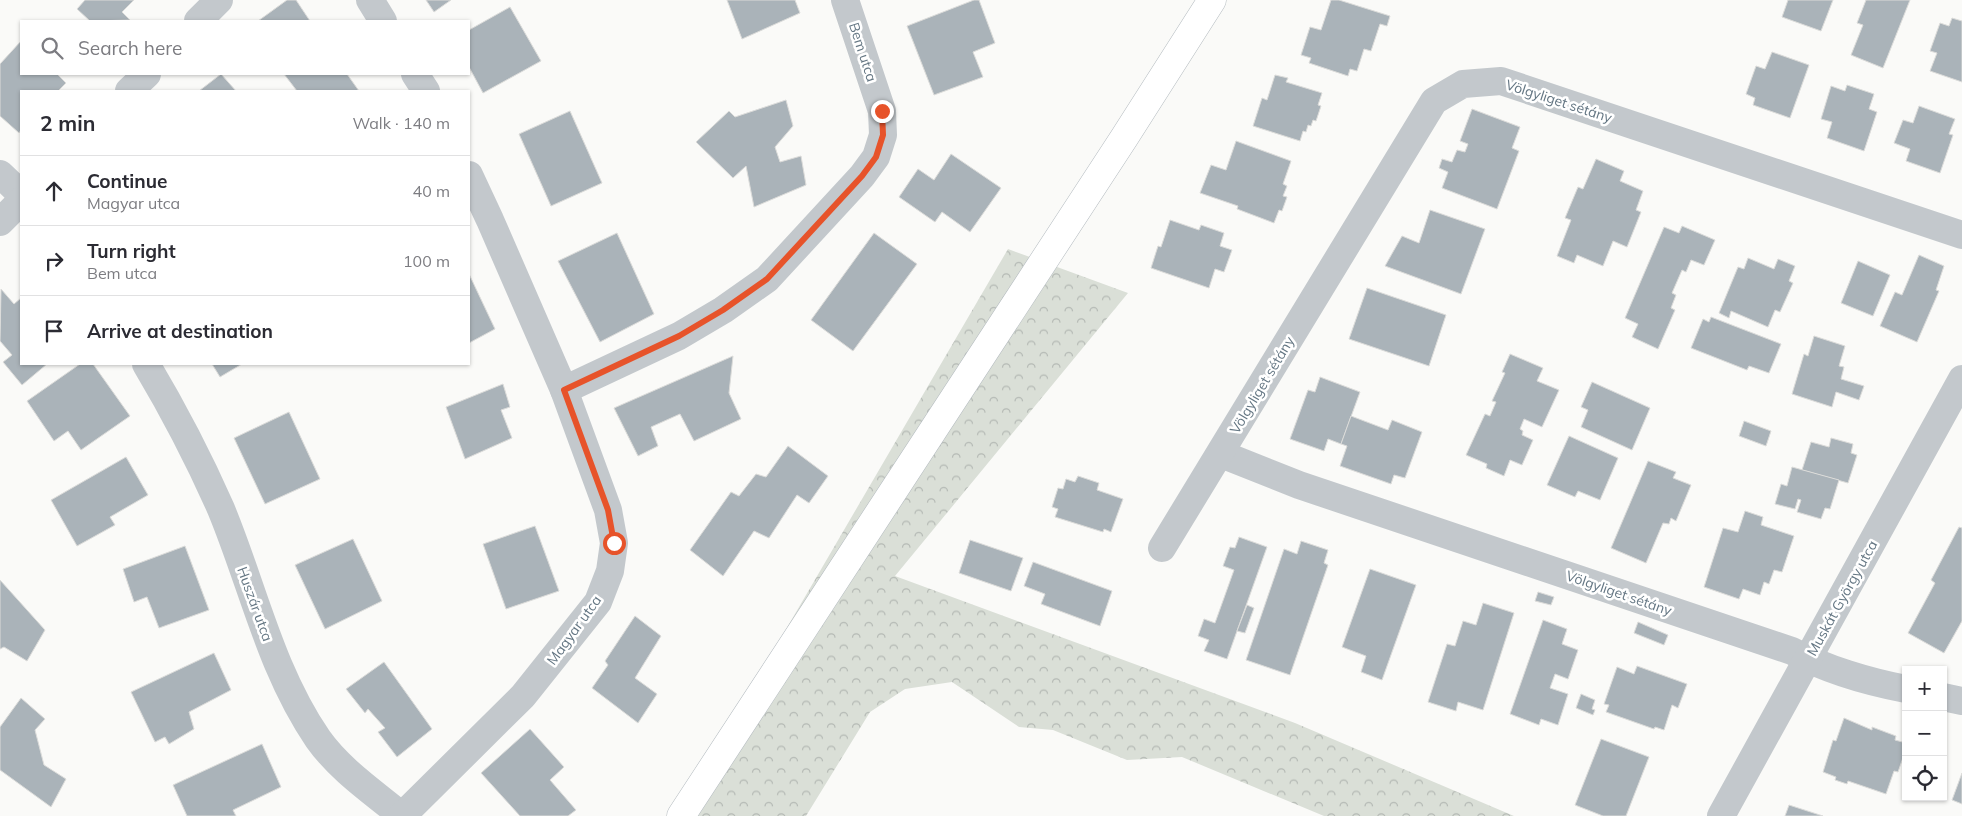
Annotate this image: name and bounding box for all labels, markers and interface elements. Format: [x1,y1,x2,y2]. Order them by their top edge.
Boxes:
search box [20,20,470,75]
street label: Bem utca [845,20,881,84]
icon: search [38,34,66,62]
text: Search here [78,36,182,60]
street label: Völgyliget sétány [1504,75,1615,127]
route end [871,100,894,123]
text: 2 min [40,110,95,136]
text: Walk · 140 m [352,113,450,133]
text: Continue [87,169,167,193]
icon: ahead [40,177,68,205]
text: 40 m [413,181,450,201]
text: Magyar utca [87,193,180,213]
text: Turn right [87,239,176,263]
icon: right [40,247,68,275]
text: 100 m [403,251,450,271]
text: Bem utca [87,263,157,283]
icon: arrive [40,317,68,345]
text: Arrive at destination [87,319,273,343]
street label: Völgyliget sétány [1226,332,1299,437]
route start [603,532,626,555]
street label: Muskát György utca [1803,537,1881,659]
street label: Huszár utca [233,564,277,644]
street label: Völgyliget sétány [1564,566,1675,620]
street label: Magyar utca [543,592,605,668]
map controls [1902,666,1947,801]
button: + [1902,666,1947,711]
button: − [1902,711,1947,756]
button: locate [1902,756,1947,801]

